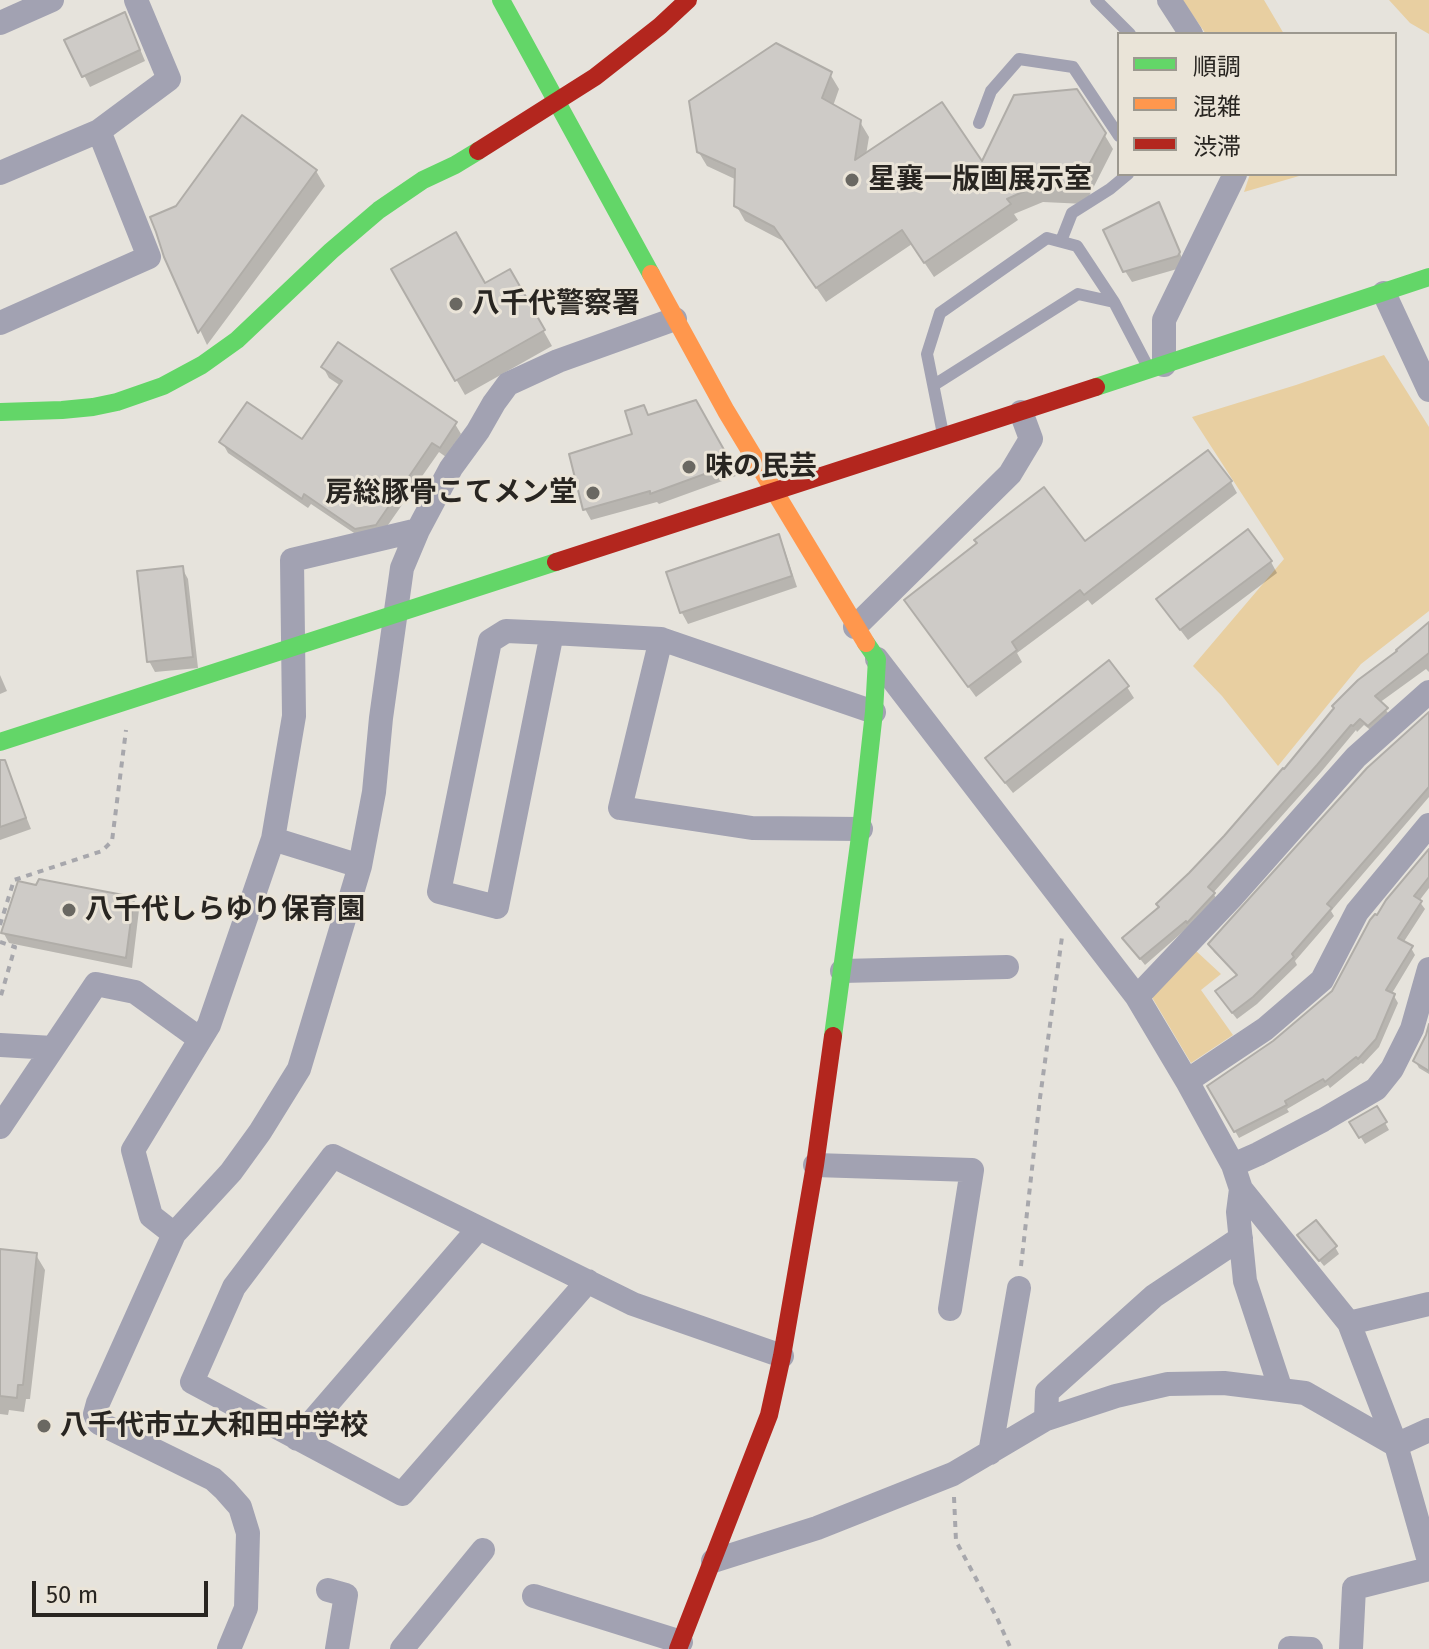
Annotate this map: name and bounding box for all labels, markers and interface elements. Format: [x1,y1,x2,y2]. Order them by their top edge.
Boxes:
legend [1117,32,1397,176]
text: 順調 [1193,53,1241,81]
text: 混雑 [1193,93,1241,121]
text: 渋滞 [1193,133,1241,161]
place label: 星襄一版画展示室 [868,163,1092,197]
marker: 星襄一版画展示室 [843,171,861,189]
place label: 八千代警察署 [472,287,640,321]
marker: 八千代警察署 [447,295,465,313]
place label: 味の民芸 [705,450,817,484]
marker: 味の民芸 [680,458,698,476]
place label: 房総豚骨こてメン堂 [325,476,577,510]
marker: 房総豚骨こてメン堂 [584,484,602,502]
place label: 八千代しらゆり保育園 [85,893,365,927]
marker: 八千代しらゆり保育園 [60,901,78,919]
place label: 八千代市立大和田中学校 [60,1409,368,1443]
marker: 八千代市立大和田中学校 [35,1417,53,1435]
scale bar [36,1565,212,1615]
text: 50 m [46,1581,98,1609]

